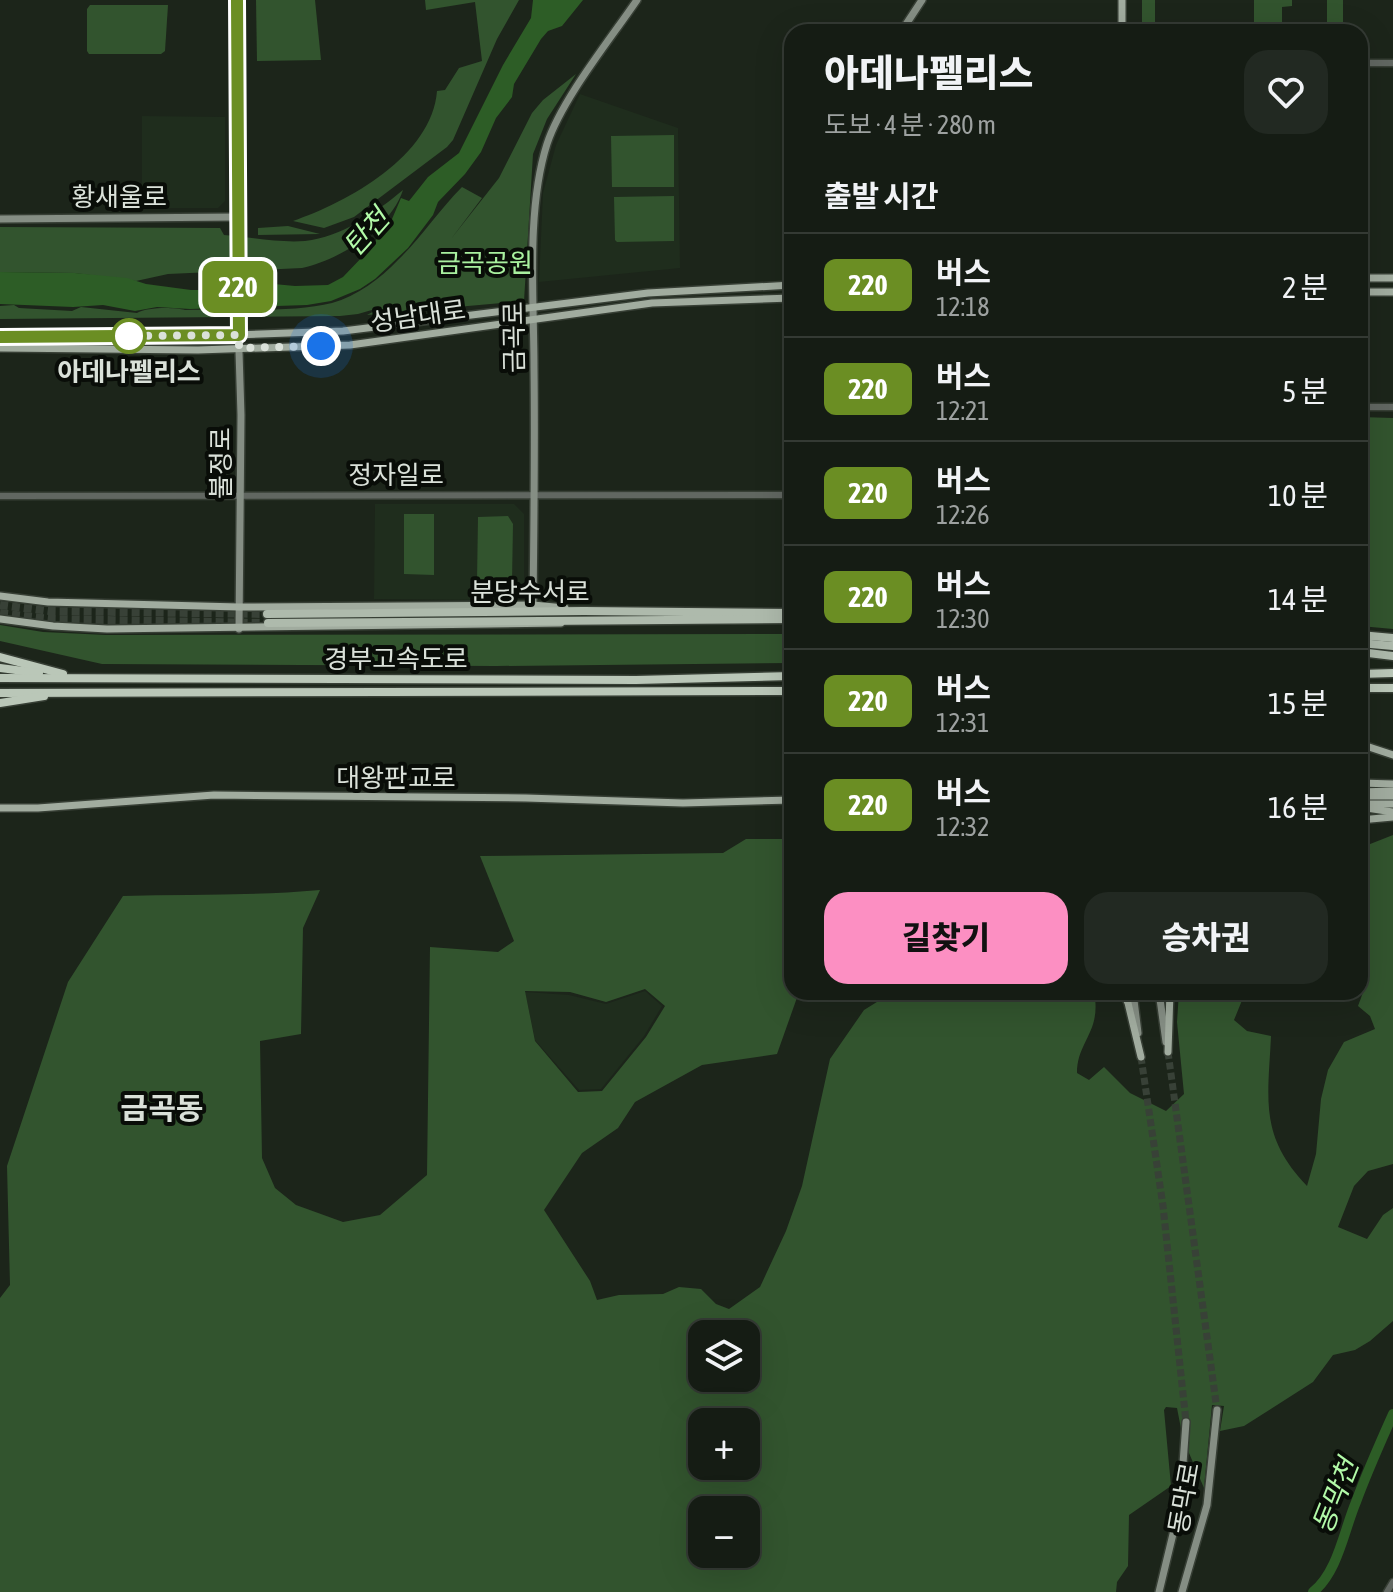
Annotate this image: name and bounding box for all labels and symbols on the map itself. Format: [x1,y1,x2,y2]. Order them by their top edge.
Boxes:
street label: 황새울로 [71,182,167,212]
water label: 탄천 [337,200,397,262]
park label: 금곡공원 [437,248,533,278]
line badge: 220 [192,261,284,313]
street label: 성남대로 [369,294,467,338]
street label: 금곡로 [498,301,530,373]
marker: 아데나펠리스 [112,319,146,353]
your location [301,326,341,366]
place label: 아데나펠리스 [57,357,201,387]
street label: 불정로 [206,427,236,499]
street label: 정자일로 [348,460,444,490]
street label: 분당수서로 [470,577,590,607]
street label: 경부고속도로 [324,644,468,674]
street label: 대왕판교로 [336,763,456,793]
district label: 금곡동 [121,1091,203,1125]
water label: 동막천 [1306,1451,1366,1538]
street label: 동막로 [1163,1460,1205,1536]

